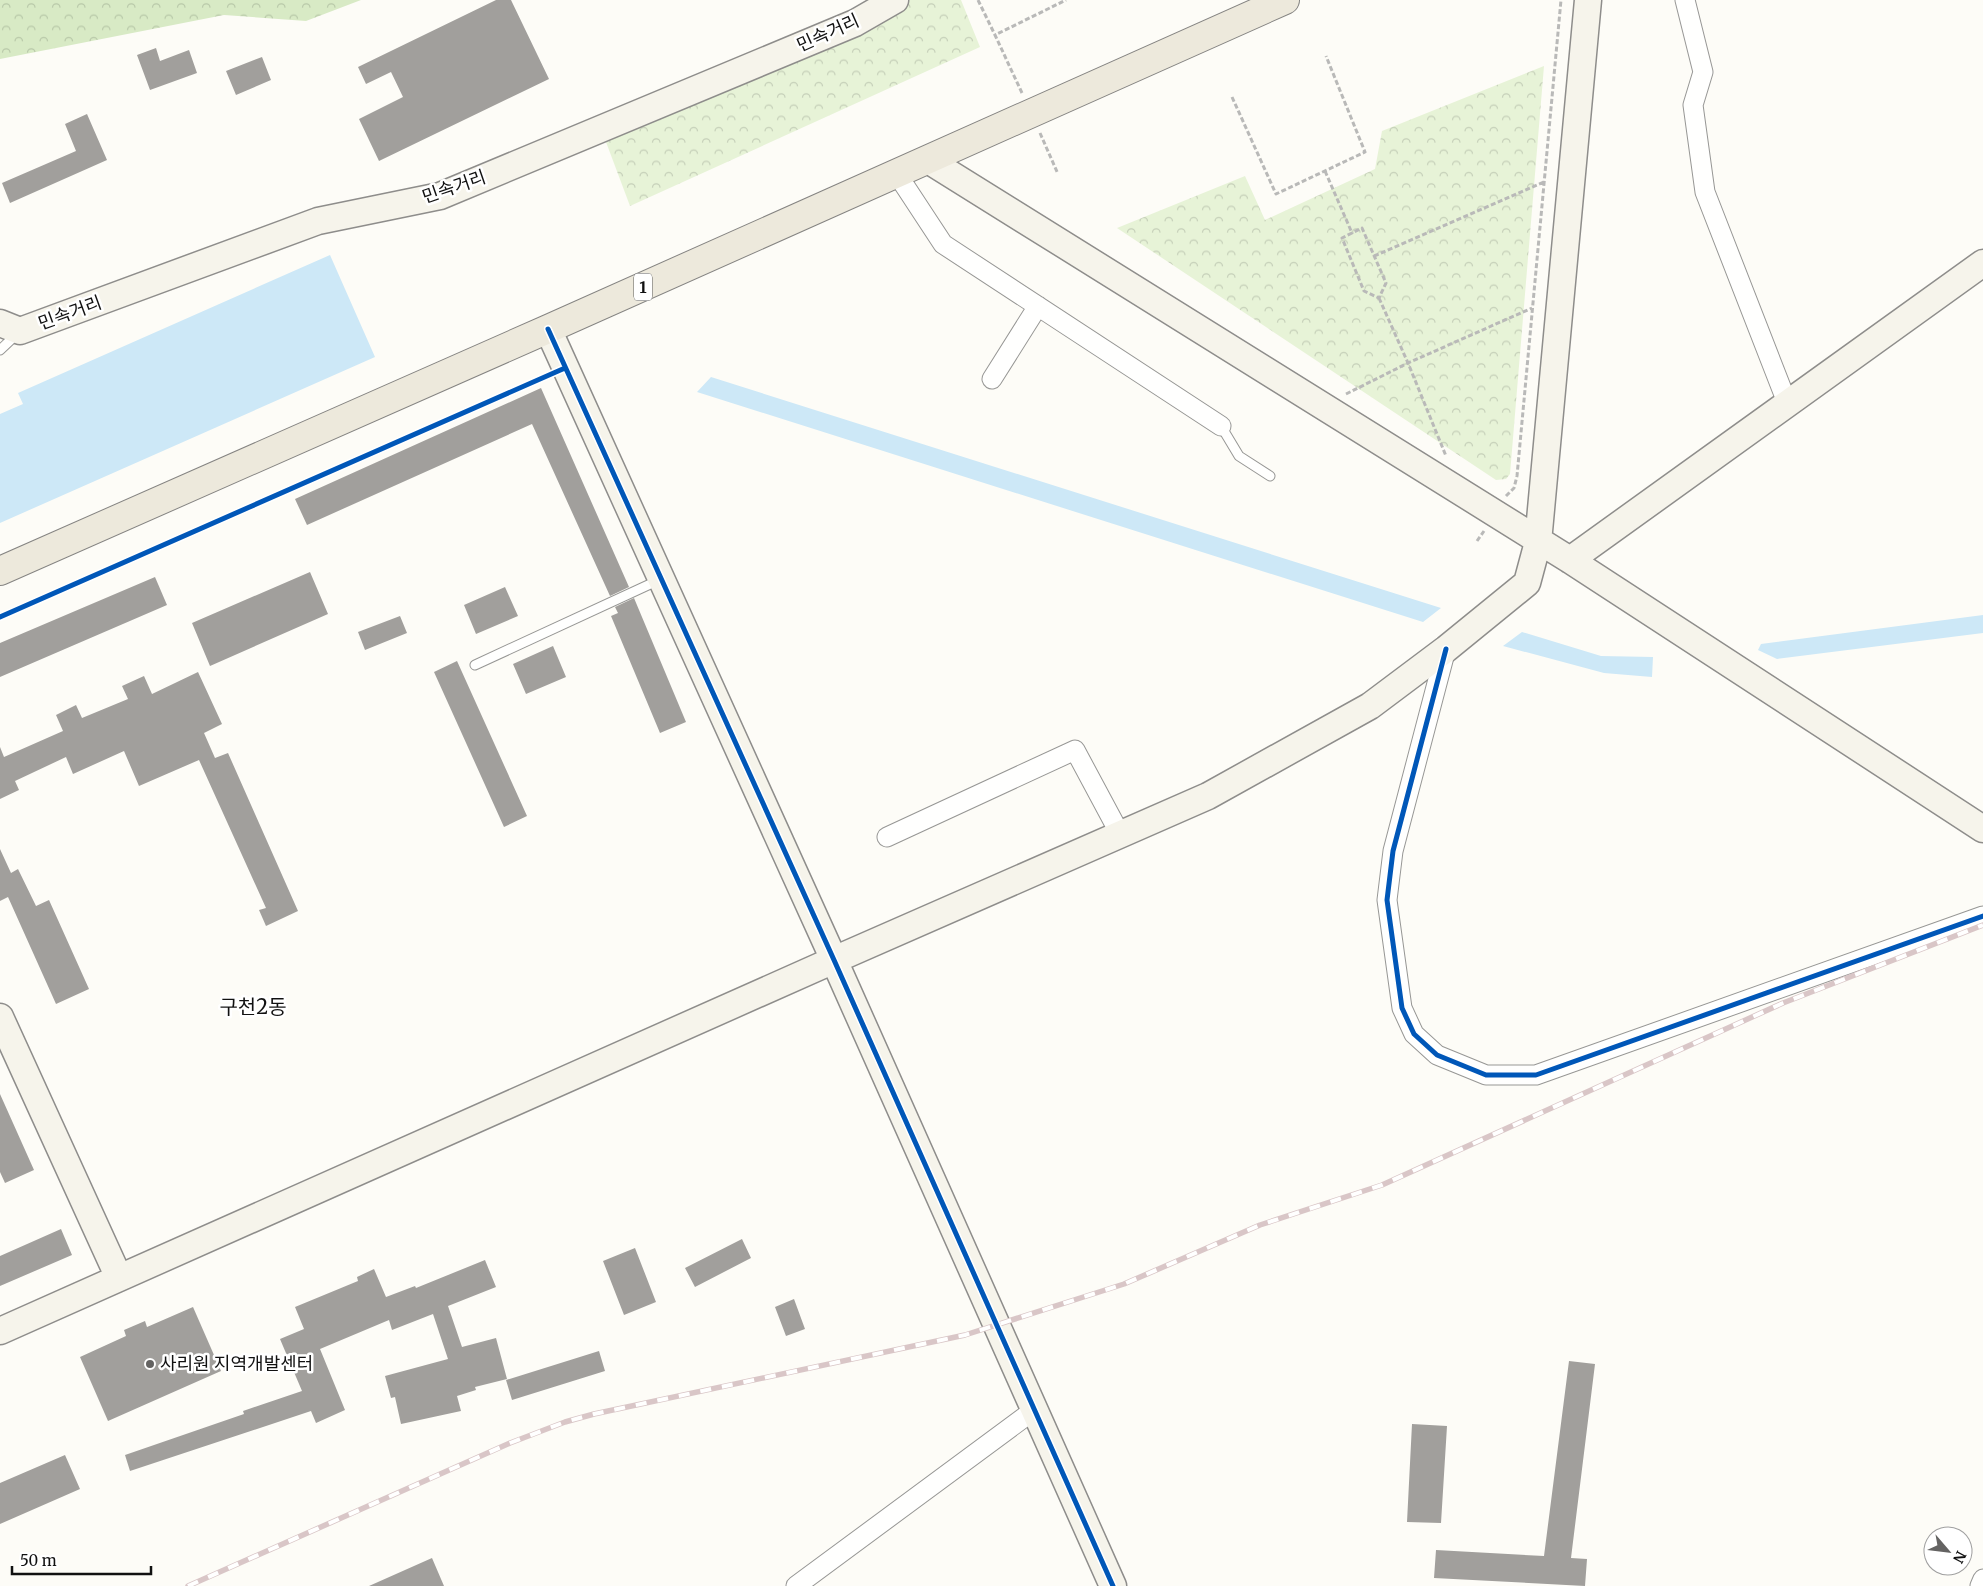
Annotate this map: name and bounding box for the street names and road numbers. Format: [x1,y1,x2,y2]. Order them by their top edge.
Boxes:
street label: 민속거리 [793,9,863,57]
street label: 민속거리 [419,165,489,208]
road number: 1 [634,274,652,300]
street label: 민속거리 [35,290,105,335]

